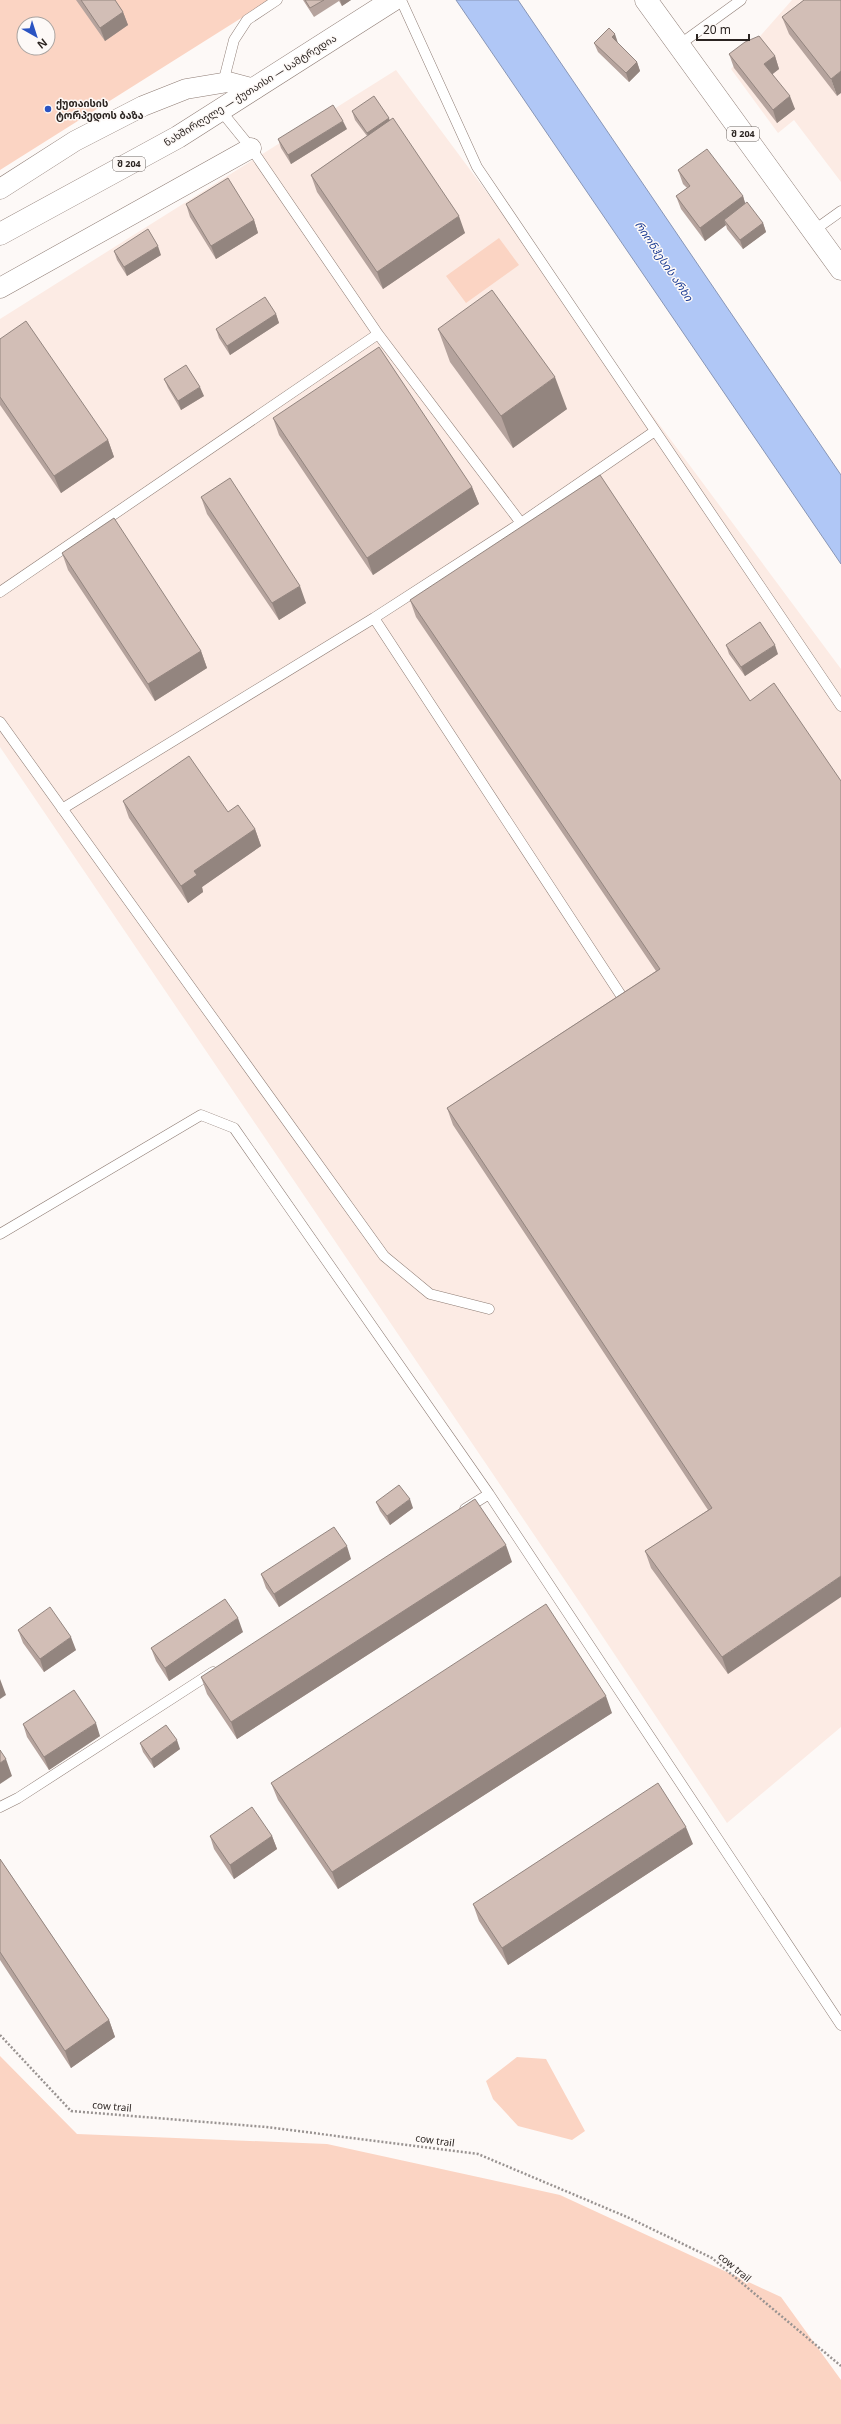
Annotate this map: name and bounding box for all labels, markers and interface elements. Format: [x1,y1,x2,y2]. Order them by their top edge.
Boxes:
north arrow [16,16,56,56]
scale bar [697,16,749,42]
text: 20 m [703,21,731,38]
street label: ნახშირღელე — ქუთაისი — სამტრედია [161,31,339,149]
text: N [34,36,51,53]
place label: ქუთაისის ტორპედოს ბაზა [56,96,144,122]
marker: ქუთაისის ტორპედოს ბაზა [43,104,53,114]
road number: შ 204 [727,127,759,141]
road number: შ 204 [113,157,145,171]
water label: რიონჰესის არხი [632,218,697,304]
street label: cow trail [92,2097,132,2115]
street label: cow trail [415,2130,455,2150]
street label: cow trail [715,2249,755,2285]

